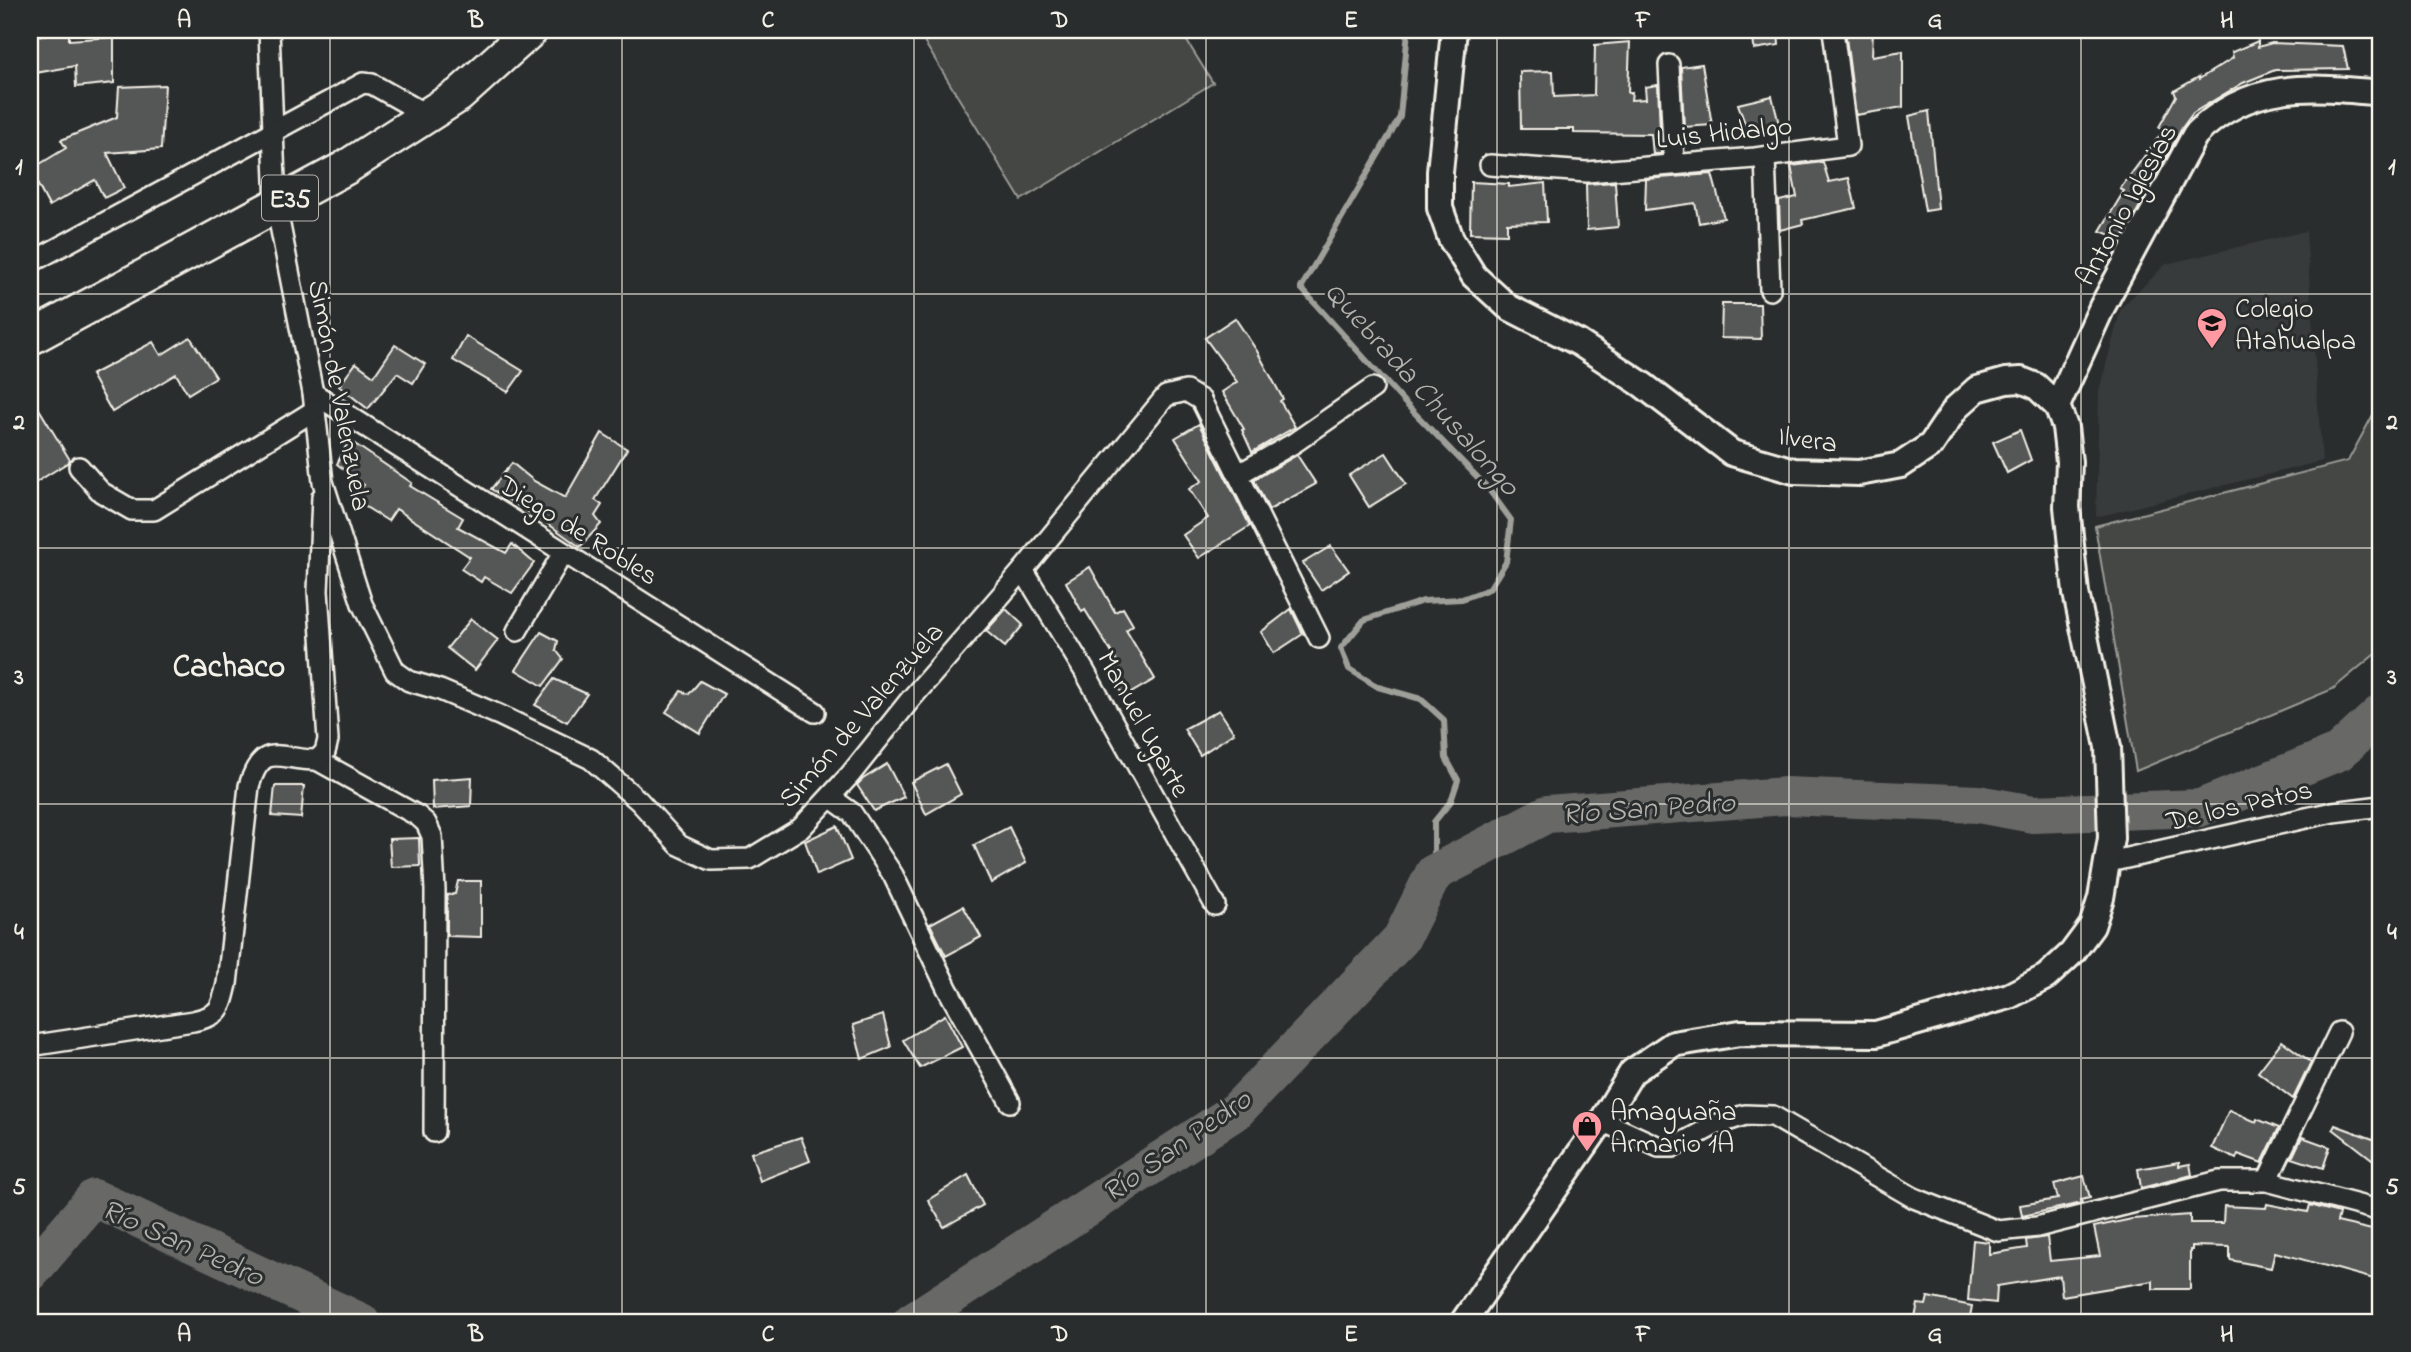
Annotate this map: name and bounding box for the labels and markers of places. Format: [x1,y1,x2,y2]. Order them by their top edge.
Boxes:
place label: Colegio Atahualpa [2235,290,2356,363]
school or university icon: Colegio Atahualpa [2195,306,2229,350]
place label: Amaguaña Armario 1A [1610,1093,1737,1166]
shop icon: Amaguaña Armario 1A [1570,1109,1604,1153]

